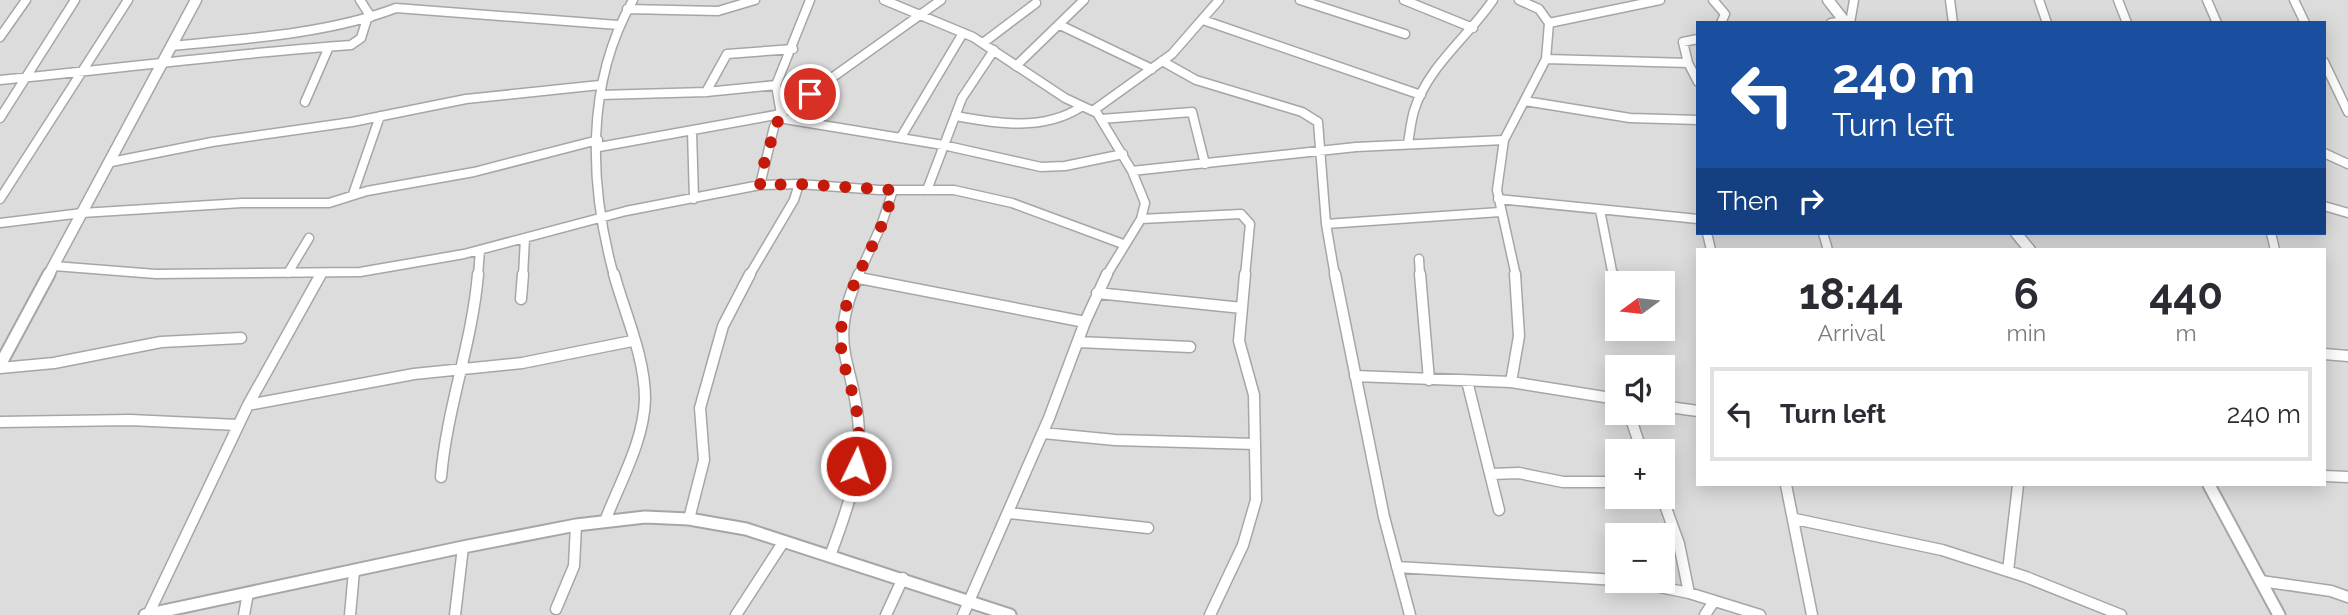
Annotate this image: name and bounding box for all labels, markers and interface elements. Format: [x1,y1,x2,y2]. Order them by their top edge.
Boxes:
text: 240 m [1832,47,1975,104]
icon: left [1717,49,1808,140]
pin [780,64,840,124]
icon: arrive [791,75,829,113]
text: Turn left [1832,106,1954,143]
icon: right [1792,182,1830,220]
text: Then [1717,186,1778,216]
text: 18:44 [1799,270,1904,319]
text: 6 [2014,270,2039,319]
text: 440 [2149,270,2223,319]
north arrow [1605,271,1675,341]
map controls [1605,271,1675,593]
text: Arrival [1818,319,1885,346]
text: min [2007,319,2046,346]
text: m [2175,319,2197,346]
button: sound [1605,355,1675,425]
icon: left [1721,395,1759,433]
text: Turn left [1780,399,1886,429]
text: 240 m [2227,399,2301,429]
position arrow [819,429,893,503]
button: + [1605,439,1675,509]
button: − [1605,523,1675,593]

